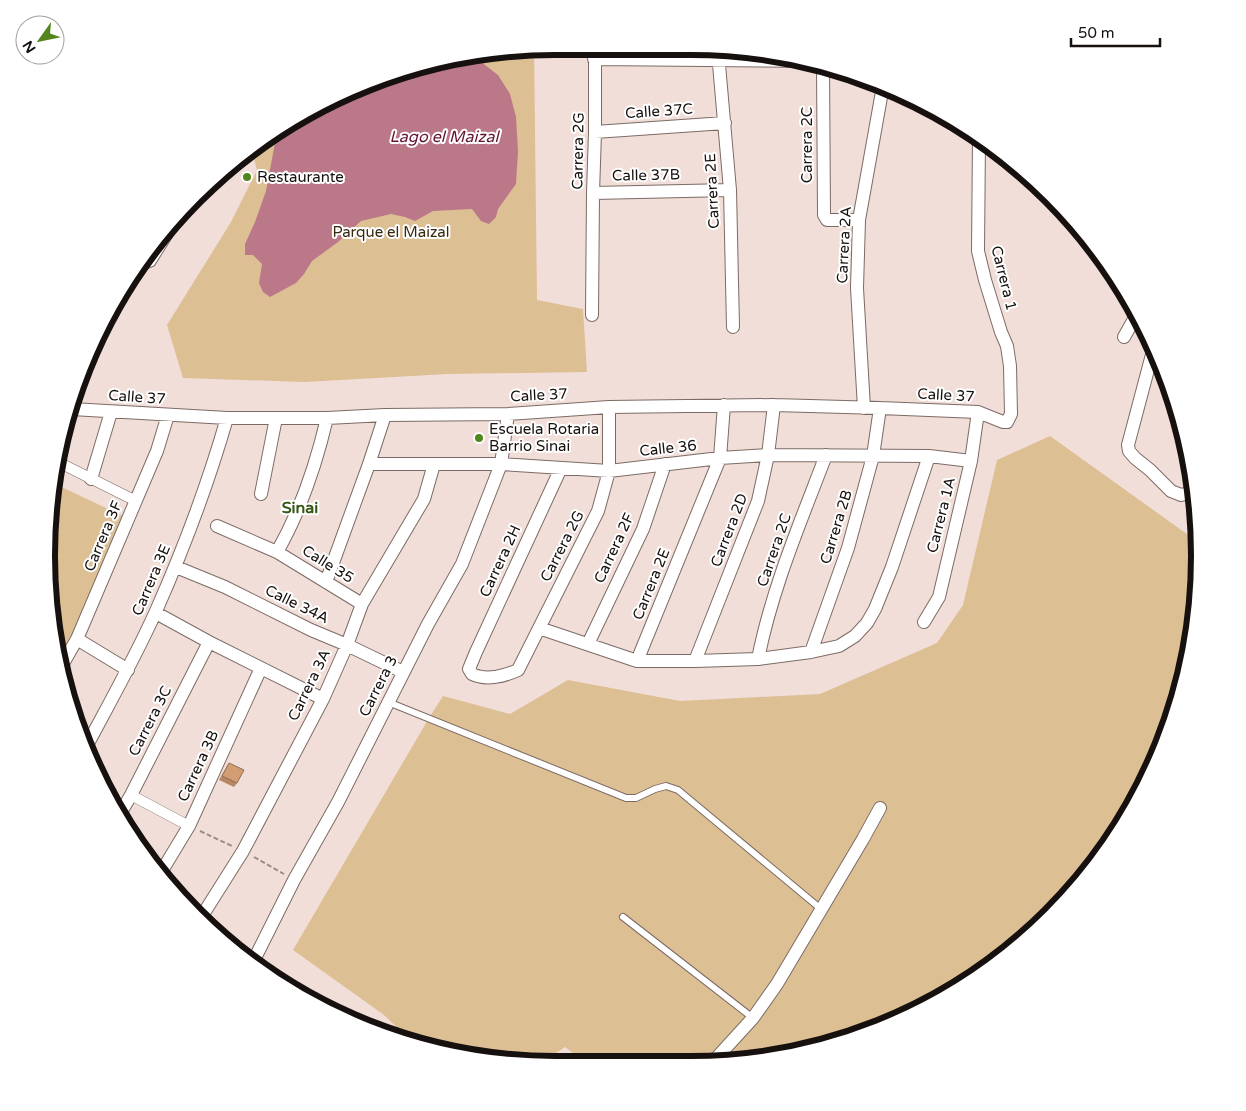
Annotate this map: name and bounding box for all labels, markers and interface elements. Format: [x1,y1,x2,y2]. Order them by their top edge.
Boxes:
north arrow [15,15,65,65]
scale bar [1071,15,1160,47]
text: 50 m [1078,24,1115,42]
text: N [19,37,40,56]
street label: Calle 37C [624,100,694,122]
street label: Carrera 2C [798,107,816,183]
street label: Carrera 2G [568,112,588,190]
water label: Lago el Maizal [390,127,500,147]
street label: Carrera 2E [701,153,723,229]
street label: Calle 37B [612,165,680,185]
place label: Restaurante [257,168,344,186]
marker: Restaurante [241,171,253,183]
street label: Carrera 2A [833,206,855,284]
park label: Parque el Maizal [332,223,450,241]
street label: Carrera 1 [987,244,1021,312]
street label: Calle 37 [510,385,568,405]
street label: Calle 37 [917,385,975,405]
street label: Calle 37 [108,386,166,408]
place label: Escuela Rotaria Barrio Sinai [489,420,599,455]
marker: Escuela Rotaria Barrio Sinai [473,432,485,444]
street label: Calle 36 [638,436,698,460]
street label: Carrera 1A [923,475,959,555]
street label: Carrera 2B [816,488,856,566]
street label: Carrera 2D [707,491,751,569]
street label: Carrera 3F [80,498,126,574]
district label: Sinai [282,498,318,518]
street label: Carrera 2G [536,507,588,585]
street label: Carrera 2F [590,510,638,586]
street label: Carrera 2C [753,511,795,589]
street label: Carrera 2H [475,522,525,600]
street label: Calle 35 [299,541,357,587]
street label: Carrera 3E [128,542,174,618]
street label: Carrera 2E [628,546,674,622]
street label: Calle 34A [262,581,332,627]
street label: Carrera 3A [284,646,334,724]
street label: Carrera 3 [355,652,401,720]
street label: Carrera 3C [125,683,175,759]
street label: Carrera 3B [174,728,222,804]

